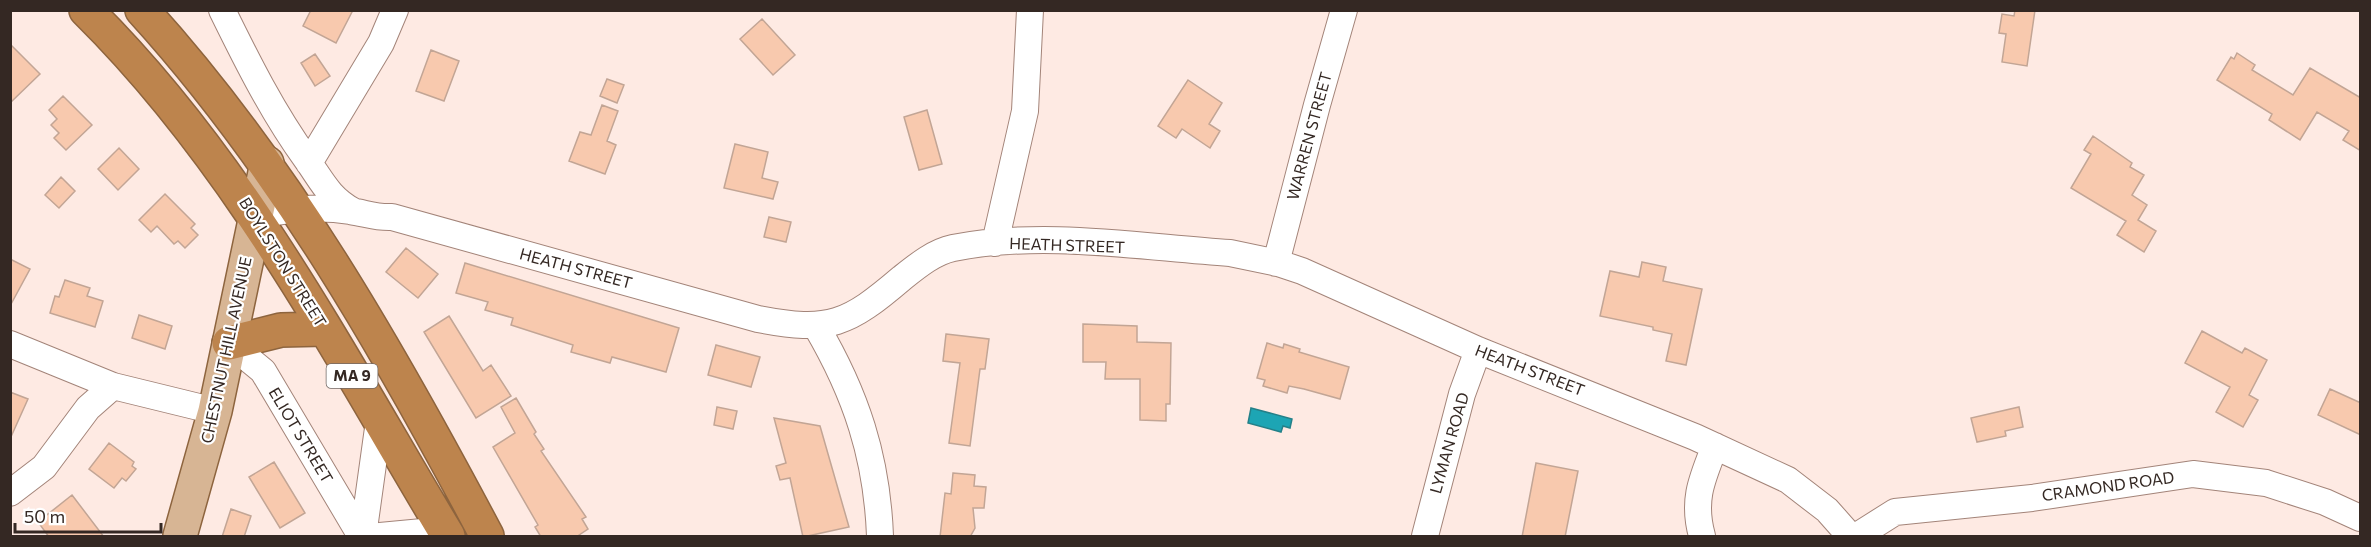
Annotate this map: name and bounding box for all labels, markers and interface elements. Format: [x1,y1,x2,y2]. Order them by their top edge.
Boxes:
street label: WARREN STREET [1282,70,1335,202]
street label: BOYLSTON STREET [236,194,331,330]
street label: HEATH STREET [1009,233,1125,256]
street label: HEATH STREET [518,243,635,292]
street label: CHESTNUT HILL AVENUE [196,255,255,445]
street label: HEATH STREET [1473,340,1588,399]
road number: MA 9 [326,364,378,388]
street label: ELIOT STREET [265,383,337,486]
street label: LYMAN ROAD [1425,390,1472,496]
street label: CRAMOND ROAD [2040,467,2175,504]
scale bar [15,496,160,534]
text: 50 m [24,505,65,527]

